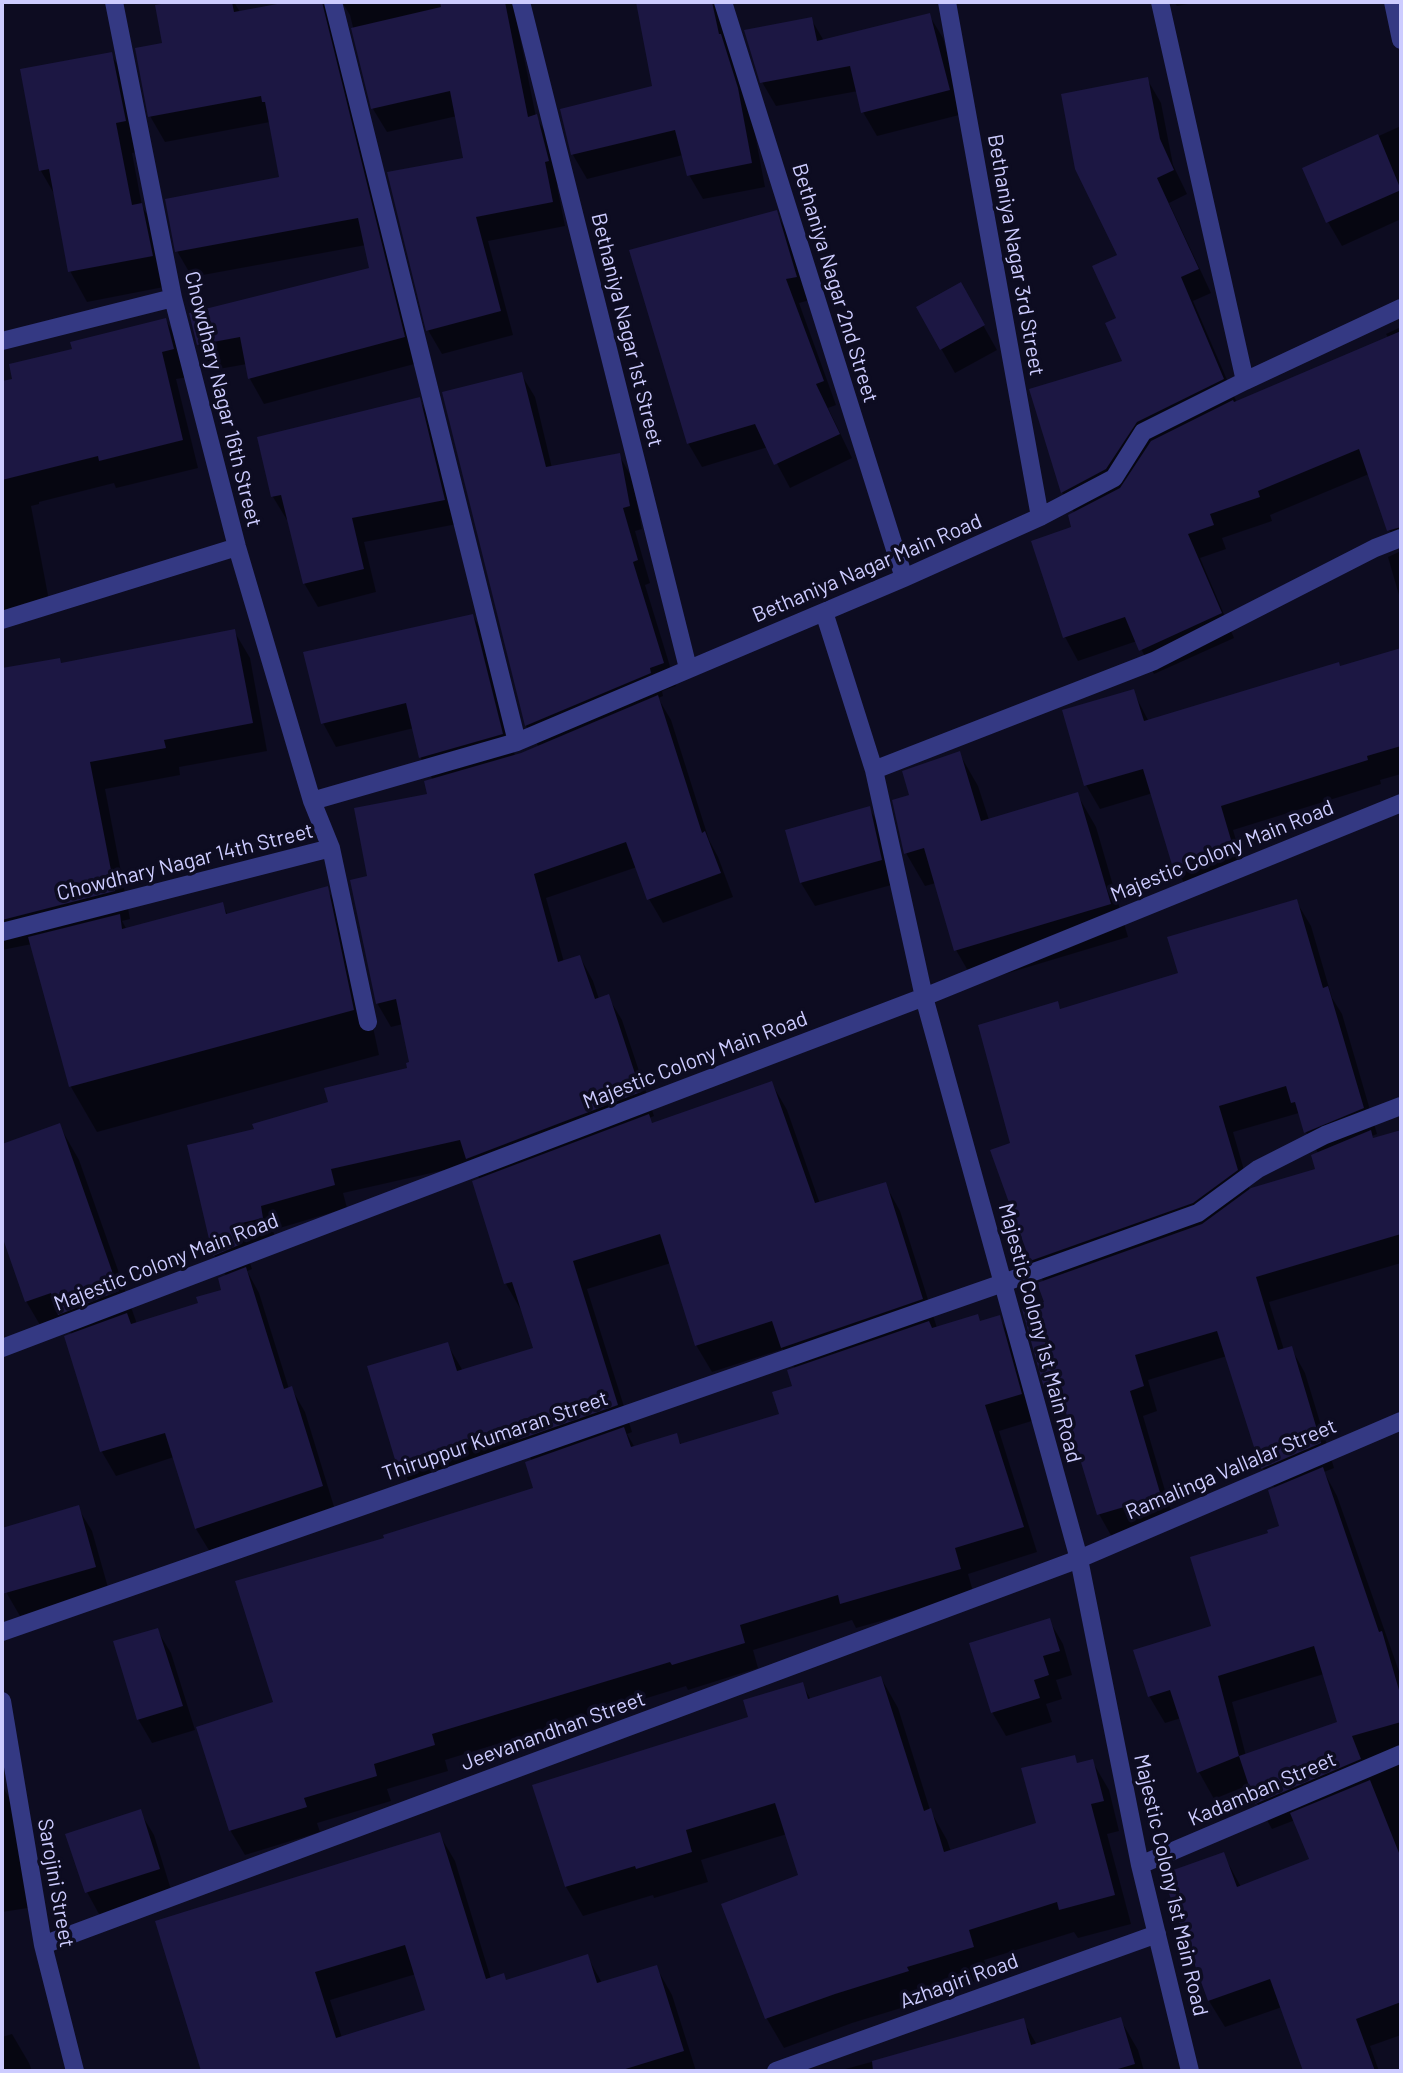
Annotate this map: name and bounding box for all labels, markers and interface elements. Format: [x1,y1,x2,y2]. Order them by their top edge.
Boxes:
street label: Bethaniya Nagar 3rd Street [982,132,1050,378]
street label: Bethaniya Nagar 2nd Street [787,160,883,406]
street label: Bethaniya Nagar 1st Street [586,210,668,450]
street label: Chowdhary Nagar 16th Street [179,268,267,530]
street label: Bethaniya Nagar Main Road [749,508,985,628]
street label: Majestic Colony Main Road [1107,795,1337,907]
street label: Chowdhary Nagar 14th Street [54,818,316,906]
street label: Majestic Colony Main Road [579,1005,811,1115]
street label: Majestic Colony 1st Main Road [993,1200,1087,1466]
street label: Majestic Colony Main Road [50,1207,282,1317]
street label: Thiruppur Kumaran Street [379,1385,611,1487]
street label: Ramalinga Vallalar Street [1122,1413,1340,1525]
street label: Jeevanandhan Street [457,1686,649,1776]
street label: Kadamban Street [1184,1747,1340,1831]
street label: Majestic Colony 1st Main Road [1129,1752,1213,2018]
street label: Sarojini Street [32,1816,80,1950]
street label: Azhagiri Road [896,1948,1022,2014]

